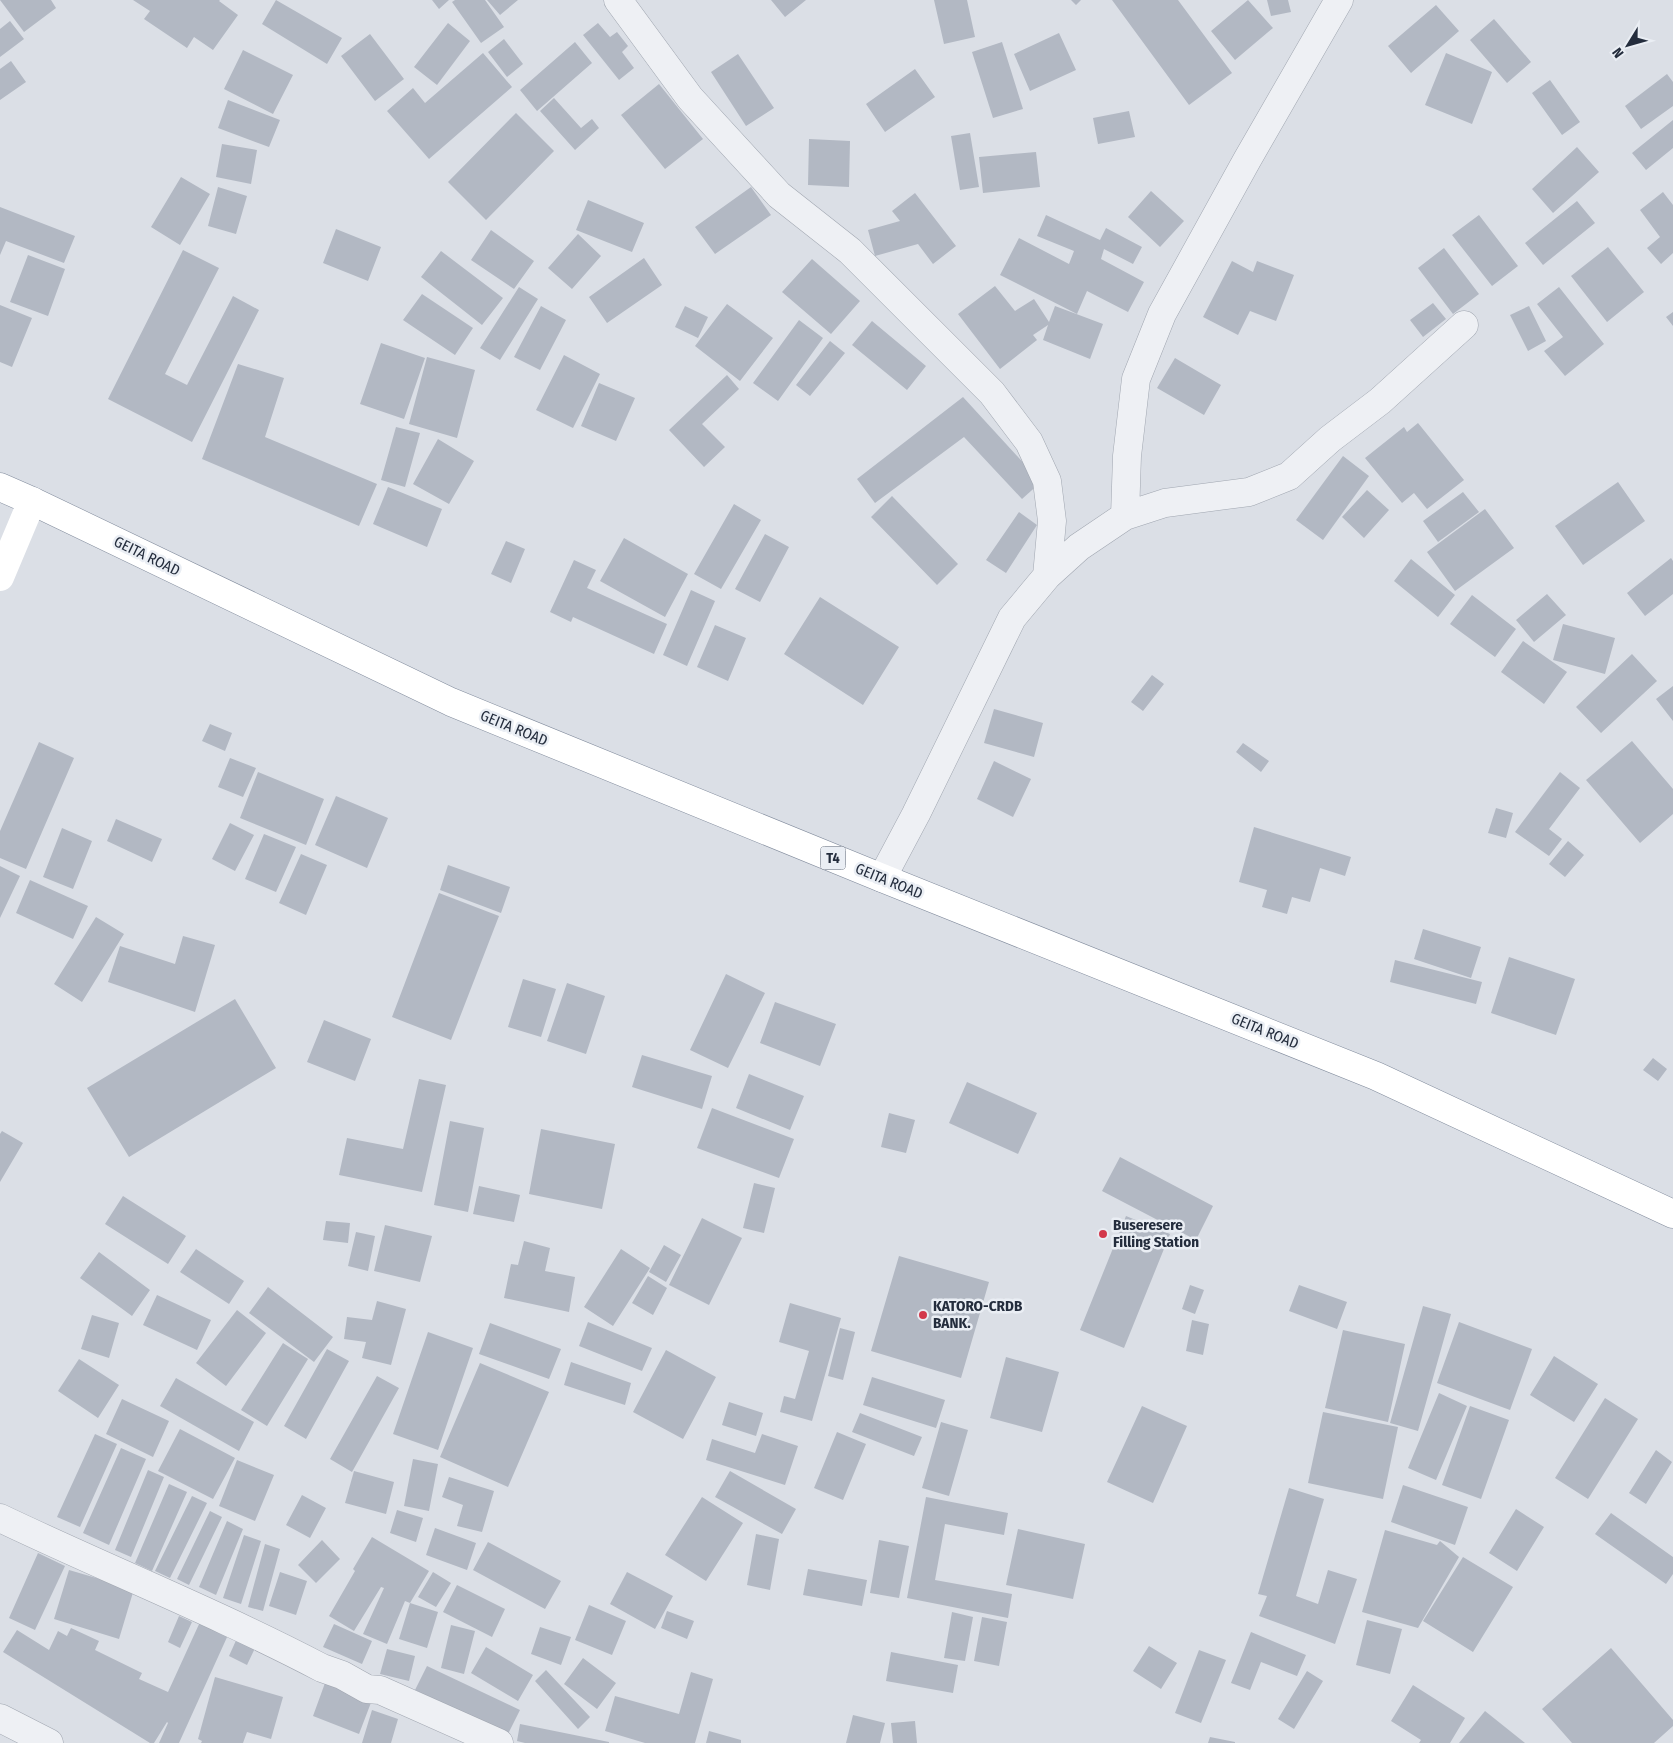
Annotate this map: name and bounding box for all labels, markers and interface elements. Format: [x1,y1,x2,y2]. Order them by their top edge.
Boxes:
north arrow [1603,20,1653,70]
text: N [1609,44,1627,61]
street label: GEITA ROAD [111,532,183,580]
street label: GEITA ROAD [478,706,550,750]
road number: T4 [820,846,846,870]
street label: GEITA ROAD [853,859,925,903]
street label: GEITA ROAD [1229,1009,1301,1053]
place label: Buseresere Filling Station [1113,1216,1199,1251]
marker: Buseresere Filling Station [1097,1228,1109,1240]
place label: KATORO-CRDB BANK. [933,1297,1023,1332]
marker: KATORO-CRDB BANK. [917,1309,929,1321]

